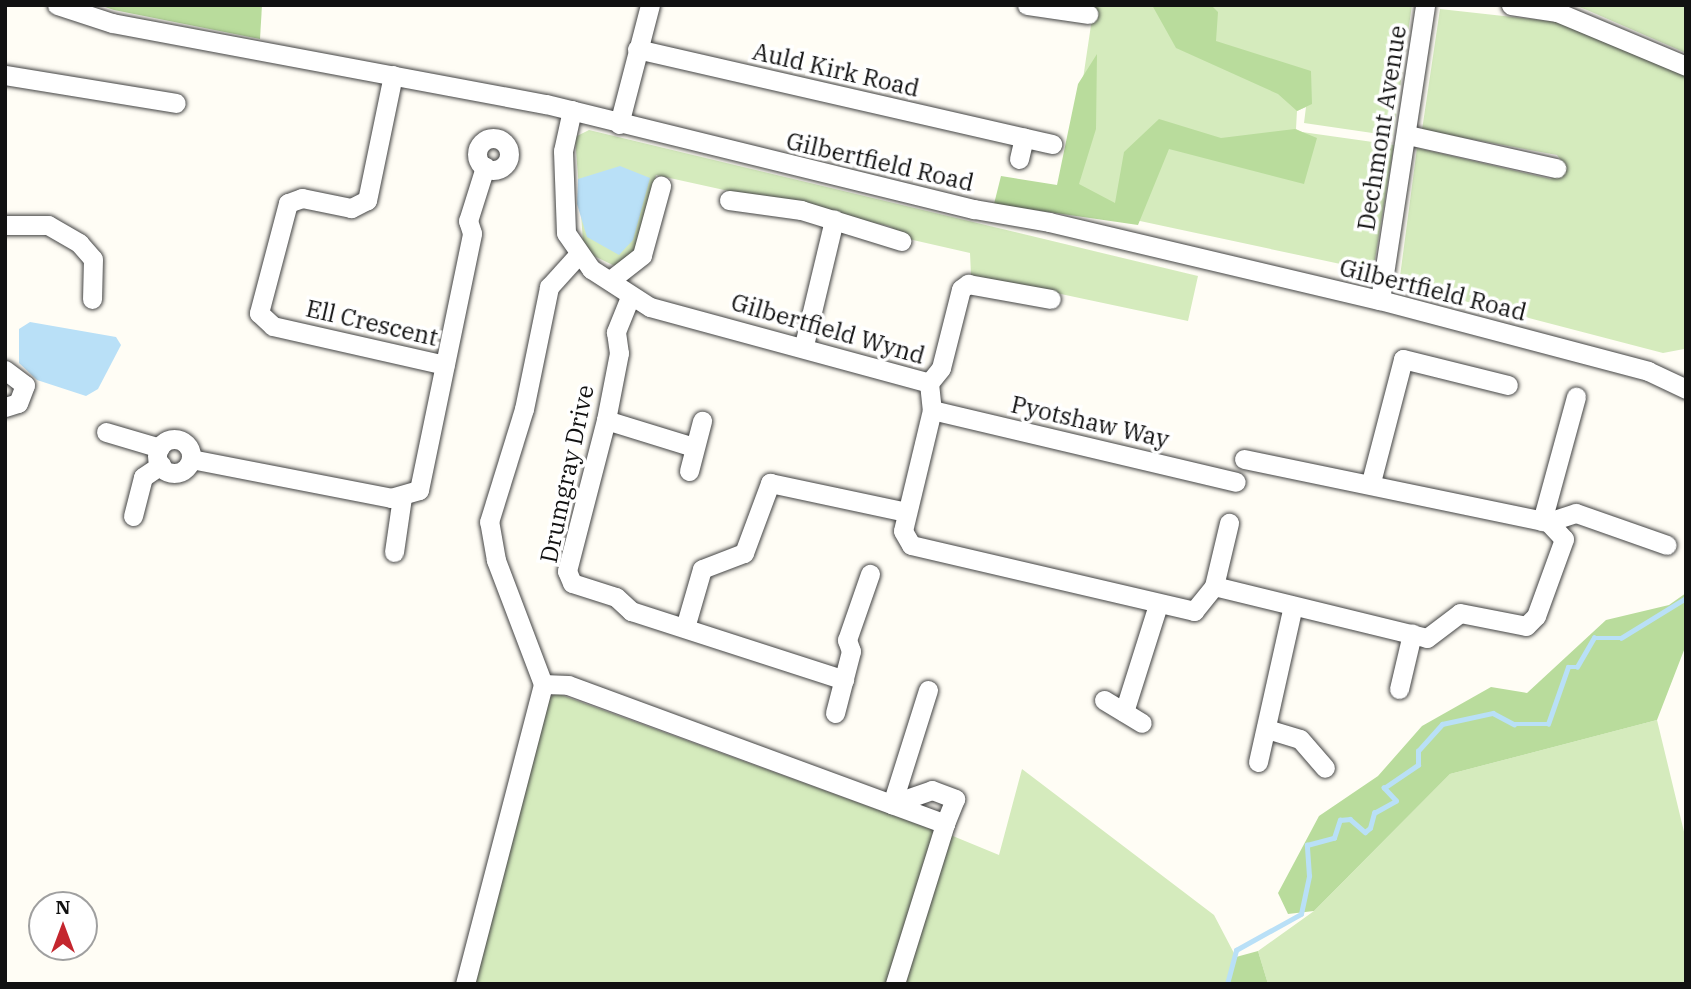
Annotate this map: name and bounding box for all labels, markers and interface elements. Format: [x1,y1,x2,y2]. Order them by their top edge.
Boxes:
street label: Dechmont Avenue [1352,23,1412,233]
street label: Auld Kirk Road [750,37,922,103]
street label: Gilbertfield Road [783,126,977,198]
street label: Gilbertfield Road [1337,253,1529,327]
street label: Gilbertfield Wynd [728,288,928,370]
street label: Ell Crescent [303,294,441,352]
street label: Drumgray Drive [534,382,600,566]
street label: Pyotshaw Way [1008,390,1172,454]
north arrow [28,891,98,961]
text: N [55,895,71,919]

